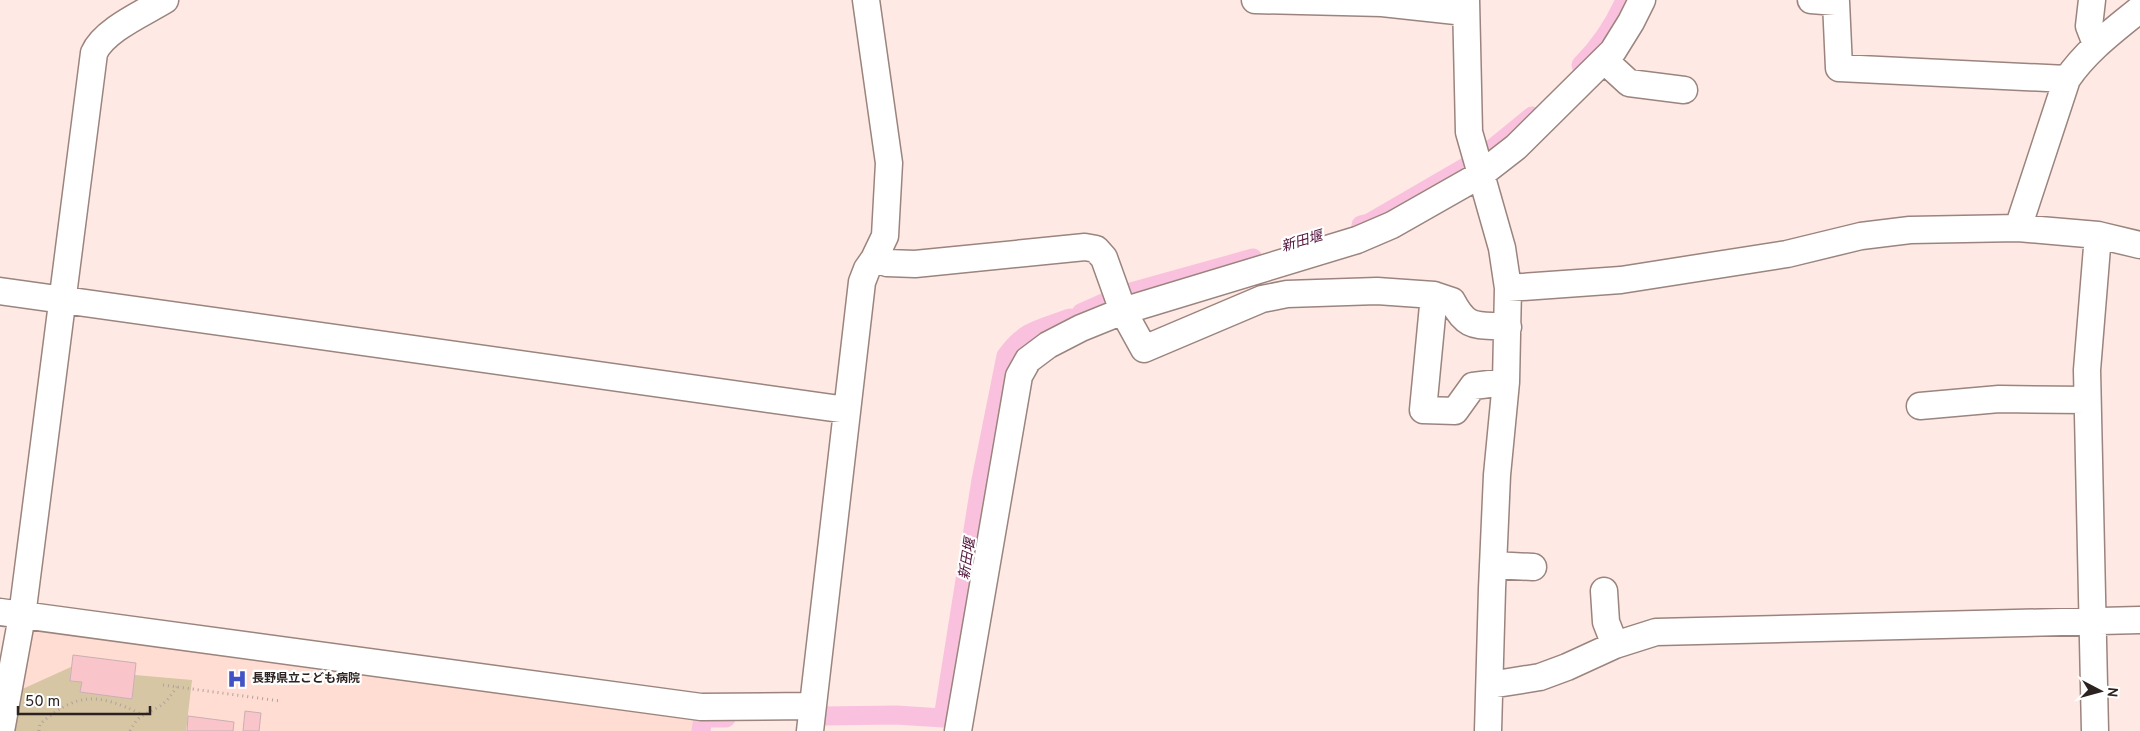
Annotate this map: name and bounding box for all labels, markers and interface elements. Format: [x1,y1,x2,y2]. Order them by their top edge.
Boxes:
water label: 新田堰 [1279,227,1327,256]
water label: 新田堰 [956,534,980,581]
north arrow [2075,666,2125,716]
hospital icon: 長野県立こども病院 [226,668,248,690]
place label: 長野県立こども病院 [252,671,360,687]
scale bar [18,684,150,716]
text: N [2102,686,2120,698]
text: 50 m [25,693,60,712]

